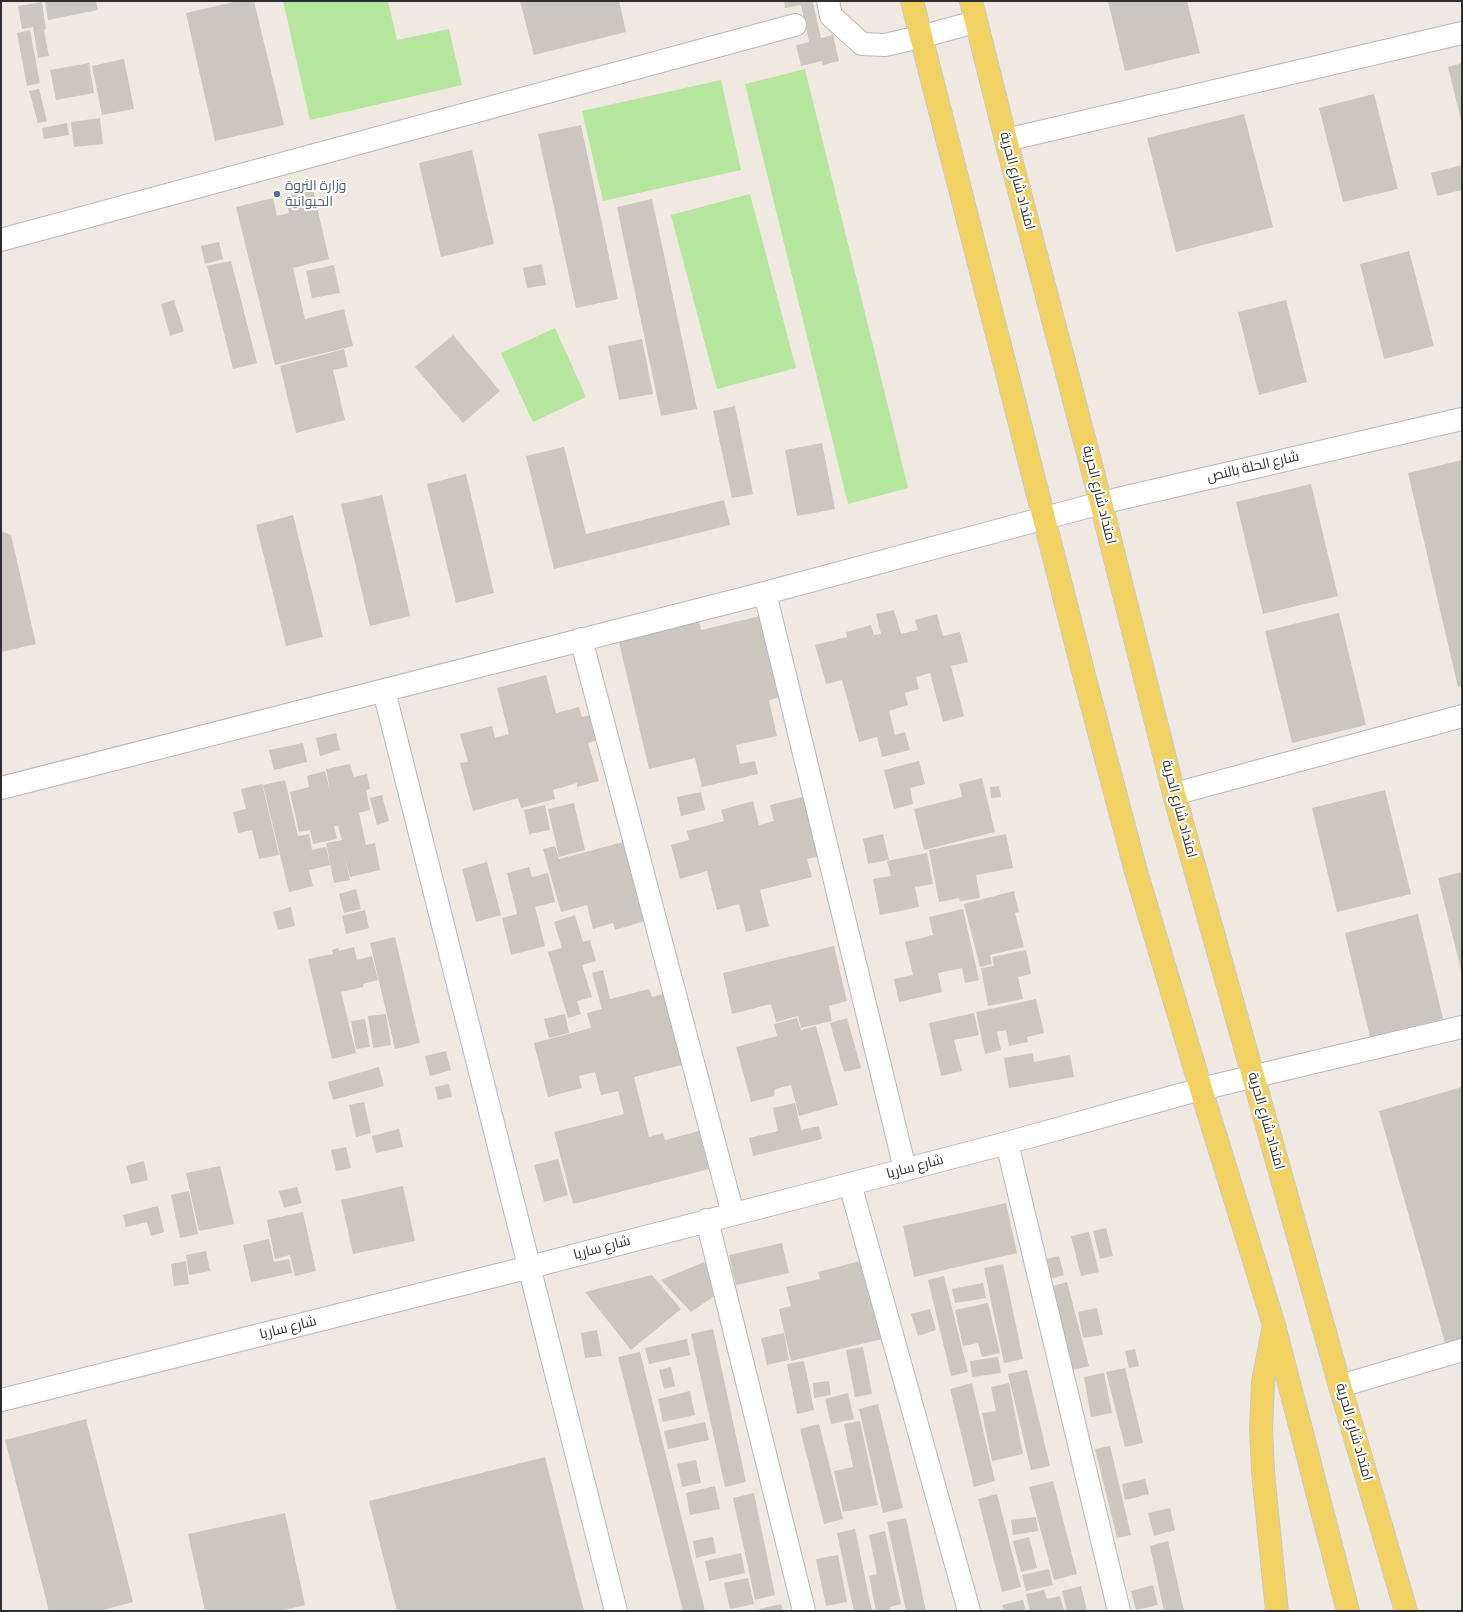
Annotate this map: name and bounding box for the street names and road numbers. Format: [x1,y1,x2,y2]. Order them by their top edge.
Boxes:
street label: امتداد شارع الحرية [996,130,1038,232]
street label: امتداد شارع الحرية [1079,444,1119,546]
street label: شارع الحلة بالنص [1205,448,1301,486]
street label: امتداد شارع الحرية [1158,758,1200,860]
street label: امتداد شارع الحرية [1244,1070,1288,1172]
street label: شارع ساريا [885,1151,945,1183]
street label: شارع ساريا [572,1232,632,1264]
street label: شارع ساريا [258,1313,318,1343]
street label: امتداد شارع الحرية [1332,1381,1376,1483]

